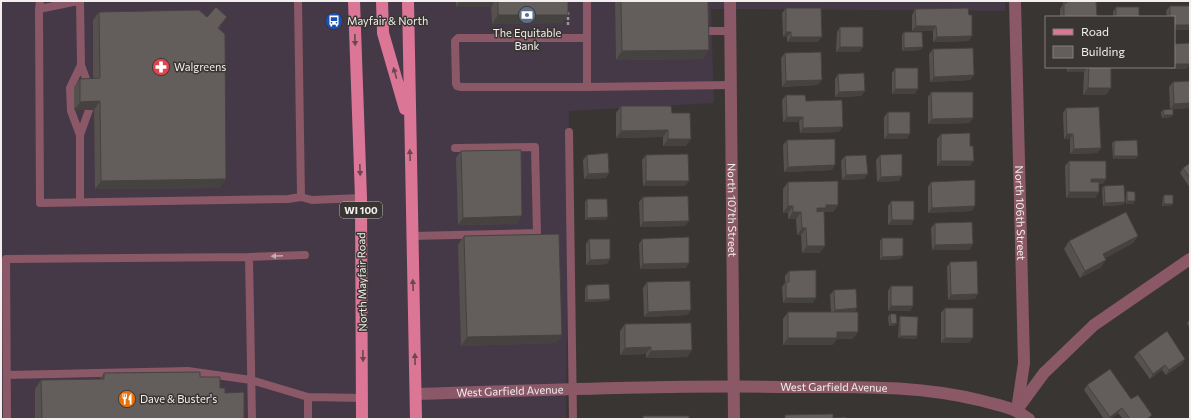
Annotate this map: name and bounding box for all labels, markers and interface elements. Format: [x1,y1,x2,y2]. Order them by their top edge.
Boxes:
bank icon: The Equitable Bank [517,5,537,25]
bus stop icon: Mayfair & North [324,11,344,31]
place label: Mayfair & North [347,14,428,27]
legend [1045,16,1175,68]
text: Road [1081,24,1109,38]
place label: The Equitable Bank [493,26,561,52]
one-way arrow [352,34,359,46]
text: Building [1081,44,1125,58]
pharmacy icon: Walgreens [151,57,171,77]
place label: Walgreens [174,60,226,73]
one-way arrow [391,66,397,79]
one-way arrow [407,148,413,161]
street label: North 107th Street [726,163,739,258]
one-way arrow [356,164,363,176]
street label: North 106th Street [1013,165,1028,261]
road number: WI 100 [340,202,382,218]
street label: North Mayfair Road [354,232,369,332]
one-way arrow [270,253,283,259]
one-way arrow [410,279,417,291]
one-way arrow [360,350,366,363]
one-way arrow [412,352,418,365]
street label: West Garfield Avenue [780,380,888,394]
street label: West Garfield Avenue [456,382,564,399]
restaurant icon: Dave & Buster's [117,389,137,409]
place label: Dave & Buster's [140,392,217,405]

